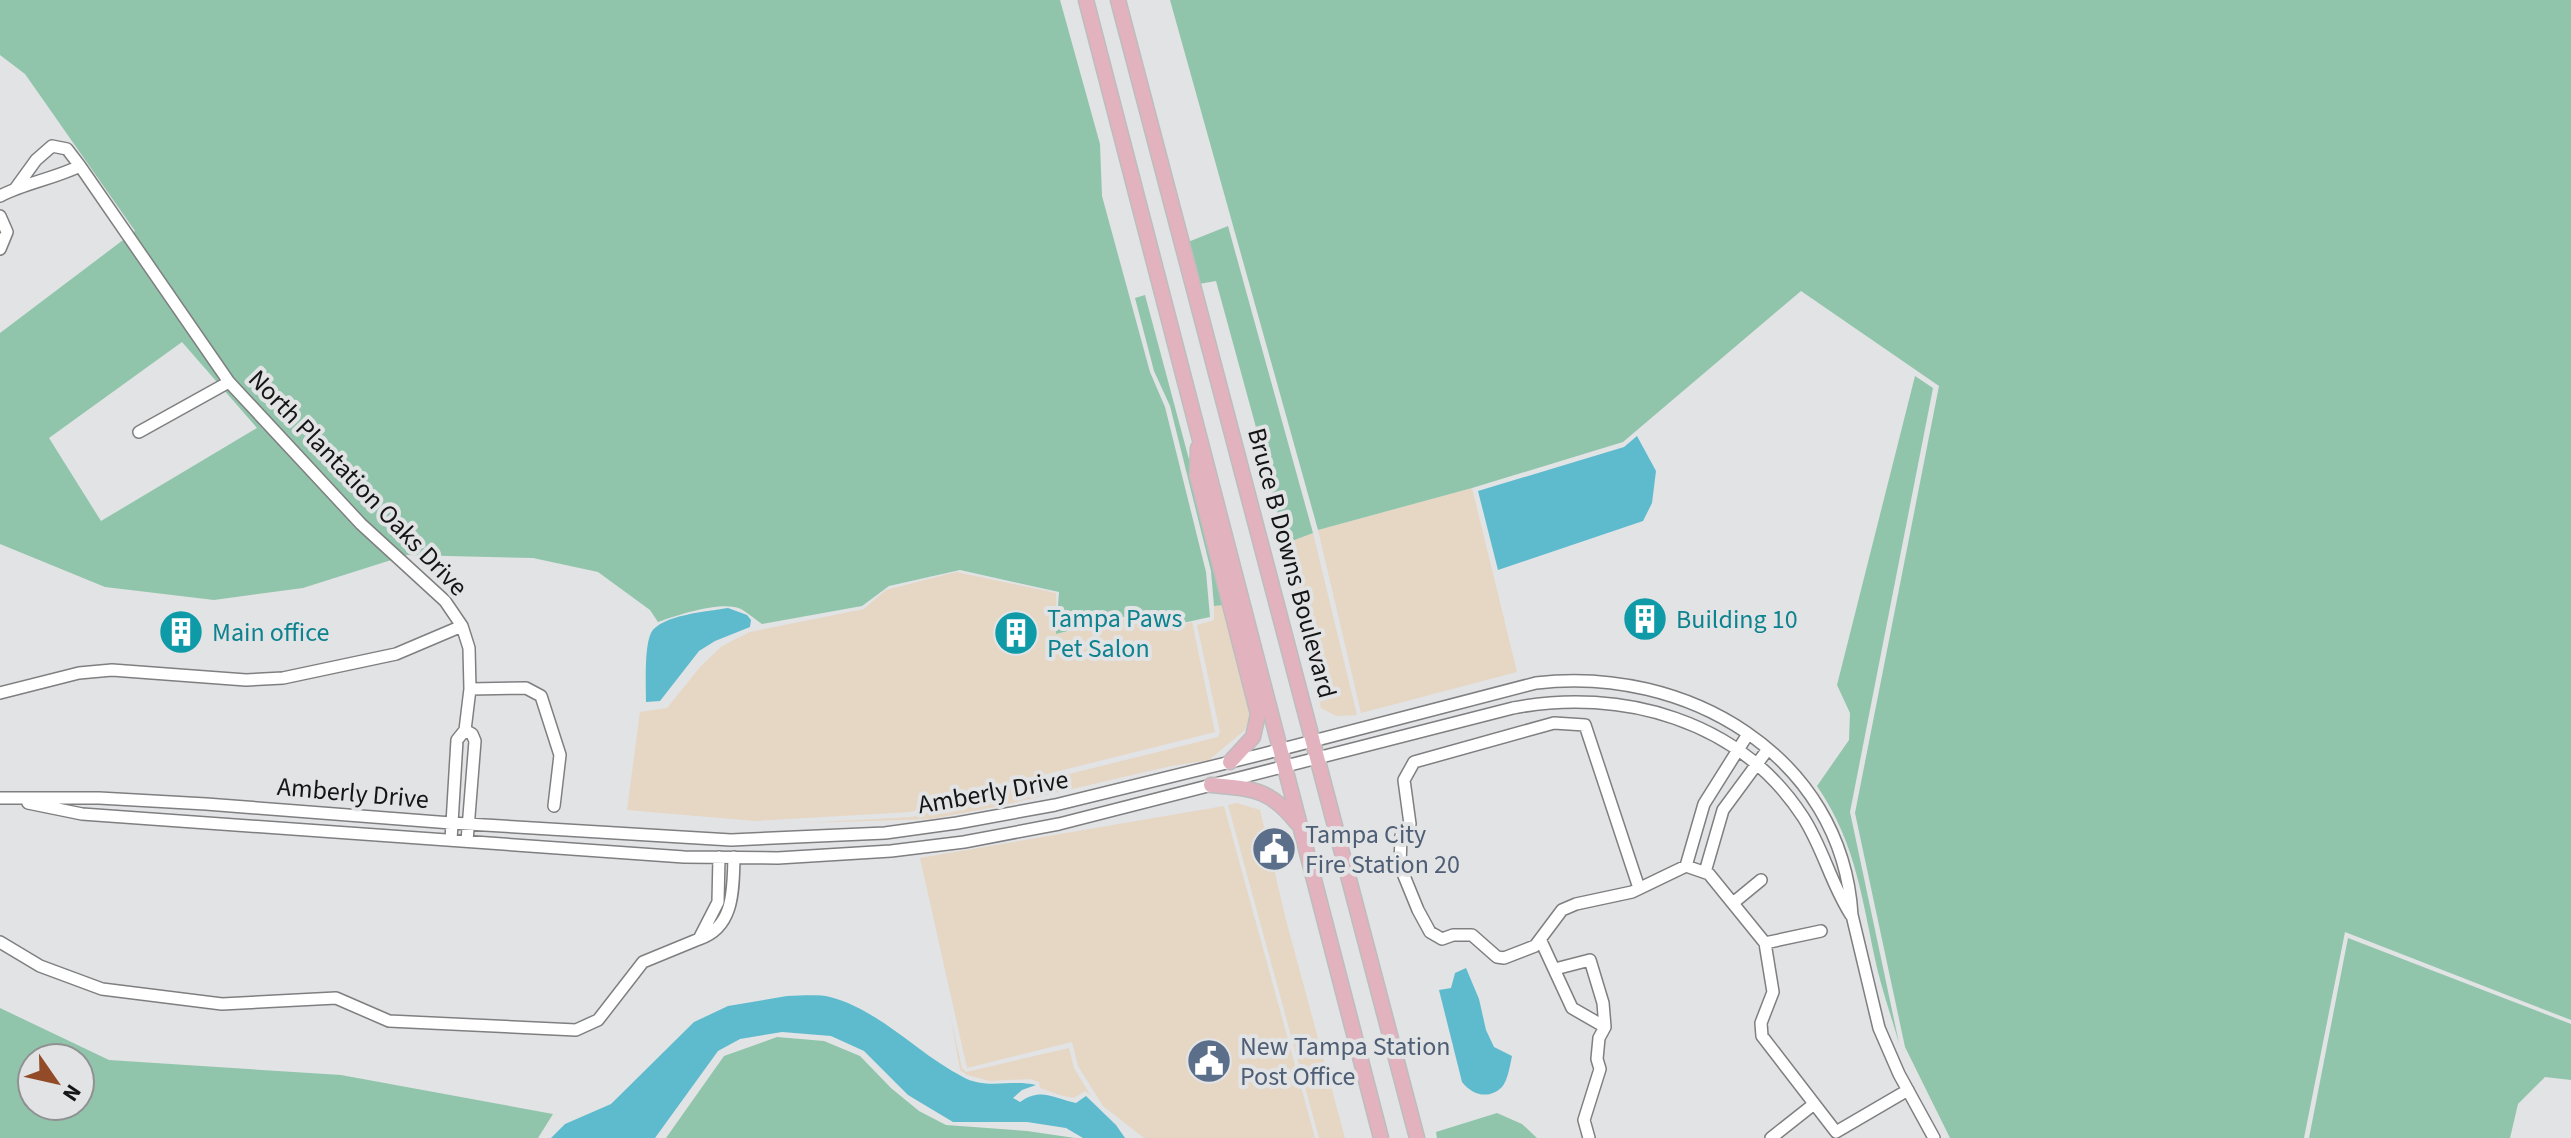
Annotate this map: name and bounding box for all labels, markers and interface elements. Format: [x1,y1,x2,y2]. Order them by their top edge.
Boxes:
street label: North Plantation Oaks Drive [240,361,476,605]
street label: Bruce B Downs Boulevard [1238,424,1346,702]
building icon: Building 10 [1621,595,1669,643]
place label: Tampa Paws Pet Salon [1047,600,1182,667]
place label: Building 10 [1676,601,1798,638]
building icon: Main office [157,608,205,656]
building icon: Tampa Paws Pet Salon [992,609,1040,657]
place label: Main office [212,614,329,651]
street label: Amberly Drive [915,761,1071,823]
street label: Amberly Drive [276,768,430,818]
place label: Tampa City Fire Station 20 [1305,816,1460,883]
public building icon: Tampa City Fire Station 20 [1250,825,1298,873]
place label: New Tampa Station Post Office [1240,1028,1451,1095]
public building icon: New Tampa Station Post Office [1185,1037,1233,1085]
north arrow [16,1042,96,1122]
text: N [54,1078,89,1108]

